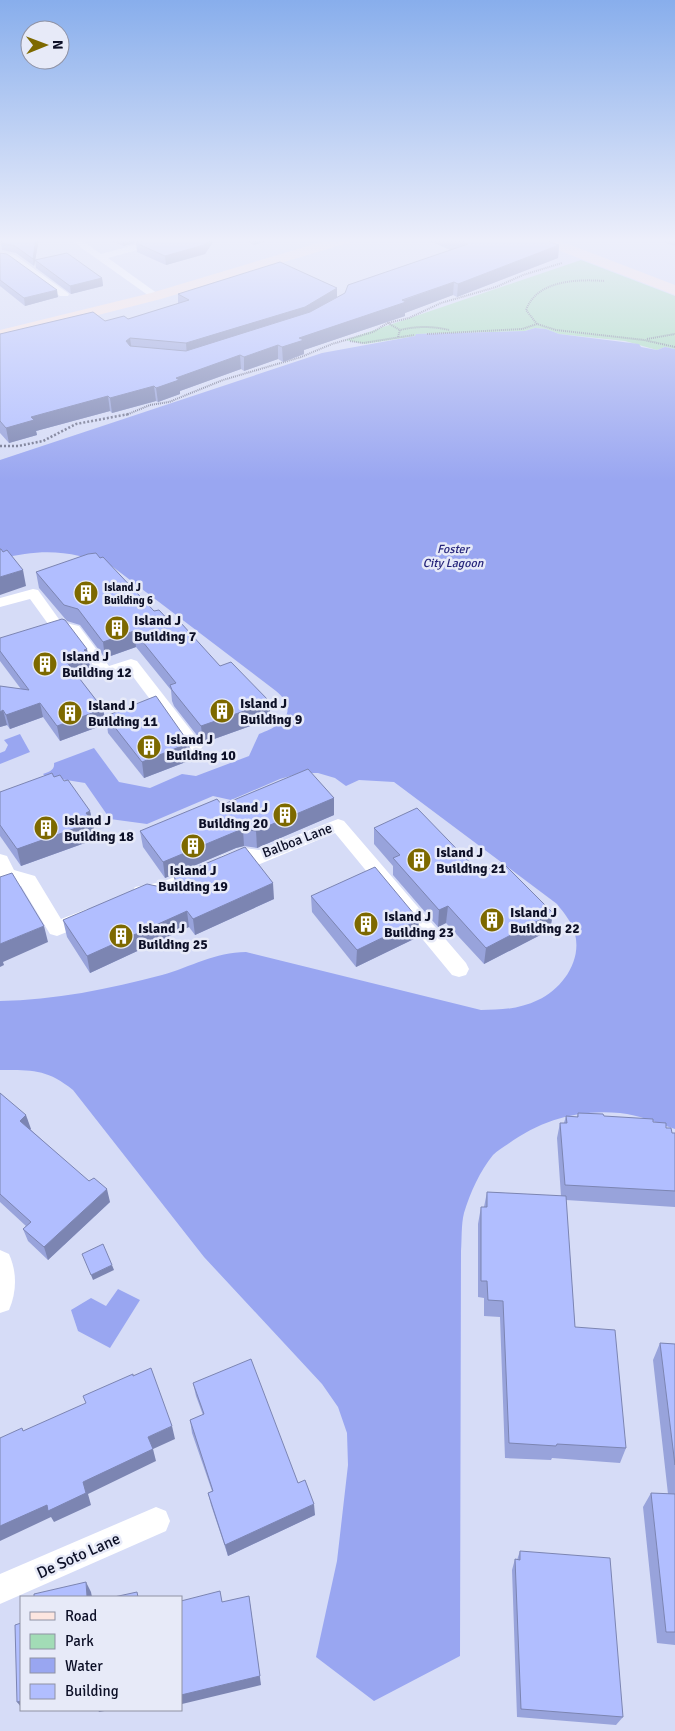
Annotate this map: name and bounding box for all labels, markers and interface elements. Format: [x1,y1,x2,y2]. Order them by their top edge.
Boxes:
north arrow [20,20,70,70]
text: N [49,40,66,50]
water label: Foster City Lagoon [423,542,484,571]
building icon: Island J Building 6 [73,580,99,606]
place label: Island J Building 6 [104,581,153,607]
place label: Island J Building 7 [134,612,197,645]
building icon: Island J Building 7 [104,615,130,641]
place label: Island J Building 12 [62,648,132,681]
building icon: Island J Building 12 [32,651,58,677]
place label: Island J Building 9 [240,695,303,728]
place label: Island J Building 11 [88,697,158,730]
building icon: Island J Building 9 [209,698,235,724]
building icon: Island J Building 11 [57,700,83,726]
place label: Island J Building 10 [166,731,236,764]
building icon: Island J Building 10 [136,734,162,760]
place label: Island J Building 20 [198,799,268,832]
building icon: Island J Building 20 [272,802,298,828]
place label: Island J Building 18 [64,812,134,845]
building icon: Island J Building 18 [33,815,59,841]
street label: Balboa Lane [260,819,335,862]
building icon: Island J Building 19 [180,833,206,859]
place label: Island J Building 21 [436,844,506,877]
building icon: Island J Building 21 [406,847,432,873]
place label: Island J Building 19 [158,862,228,895]
place label: Island J Building 22 [510,904,580,937]
building icon: Island J Building 22 [479,907,505,933]
place label: Island J Building 23 [384,908,454,941]
building icon: Island J Building 23 [353,911,379,937]
place label: Island J Building 25 [138,920,208,953]
building icon: Island J Building 25 [108,923,134,949]
street label: De Soto Lane [34,1529,123,1583]
legend [20,1596,182,1711]
text: Road [65,1607,97,1625]
text: Park [65,1632,94,1650]
text: Water [65,1657,103,1675]
text: Building [65,1682,119,1700]

